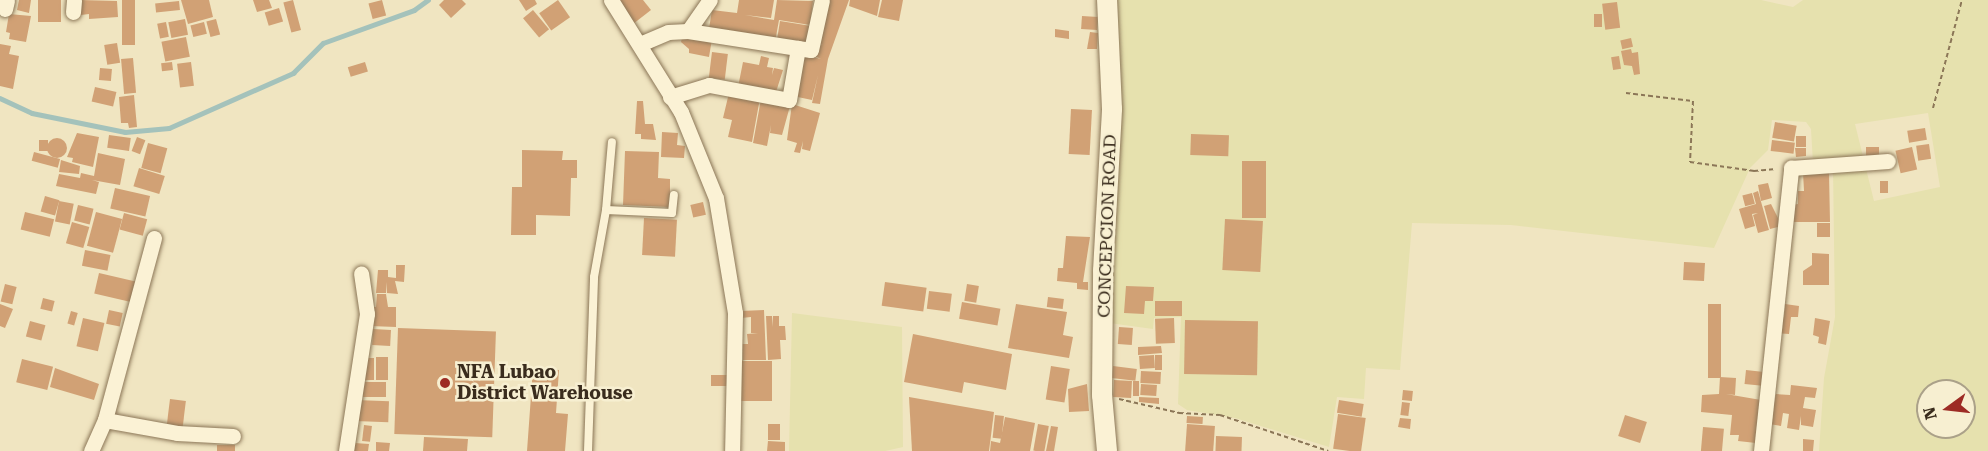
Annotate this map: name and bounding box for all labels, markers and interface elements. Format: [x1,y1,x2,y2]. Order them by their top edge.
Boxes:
street label: CONCEPCION ROAD [1093,134,1121,318]
place label: NFA Lubao District Warehouse [457,362,633,404]
marker: NFA Lubao District Warehouse [438,376,452,390]
north arrow [1916,379,1976,439]
text: N [1919,405,1941,422]

